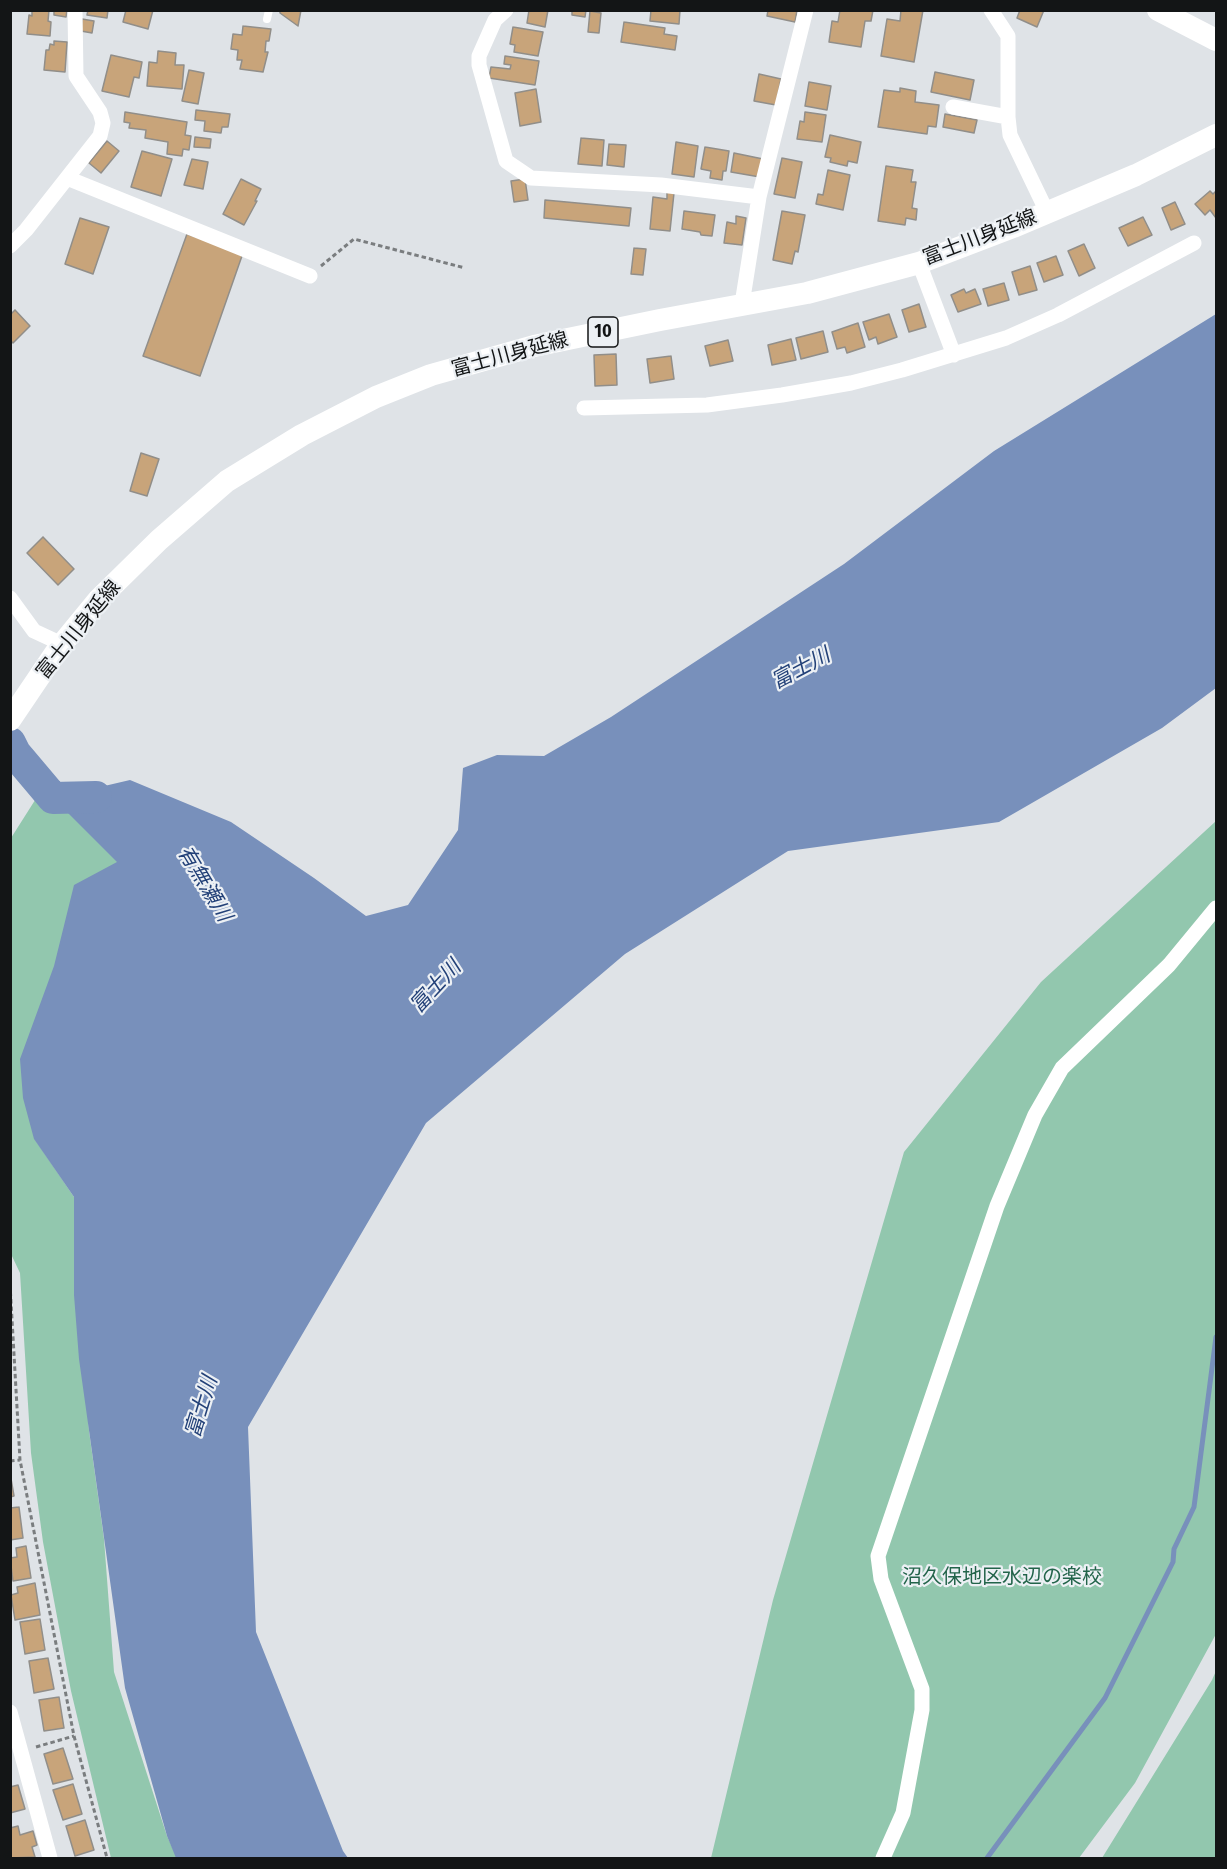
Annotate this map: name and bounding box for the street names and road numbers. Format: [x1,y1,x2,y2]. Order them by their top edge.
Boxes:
street label: 富士川身延線 [920,205,1040,271]
road number: 10 [588,317,618,347]
street label: 富士川身延線 [449,328,571,382]
street label: 富士川身延線 [32,576,126,684]

